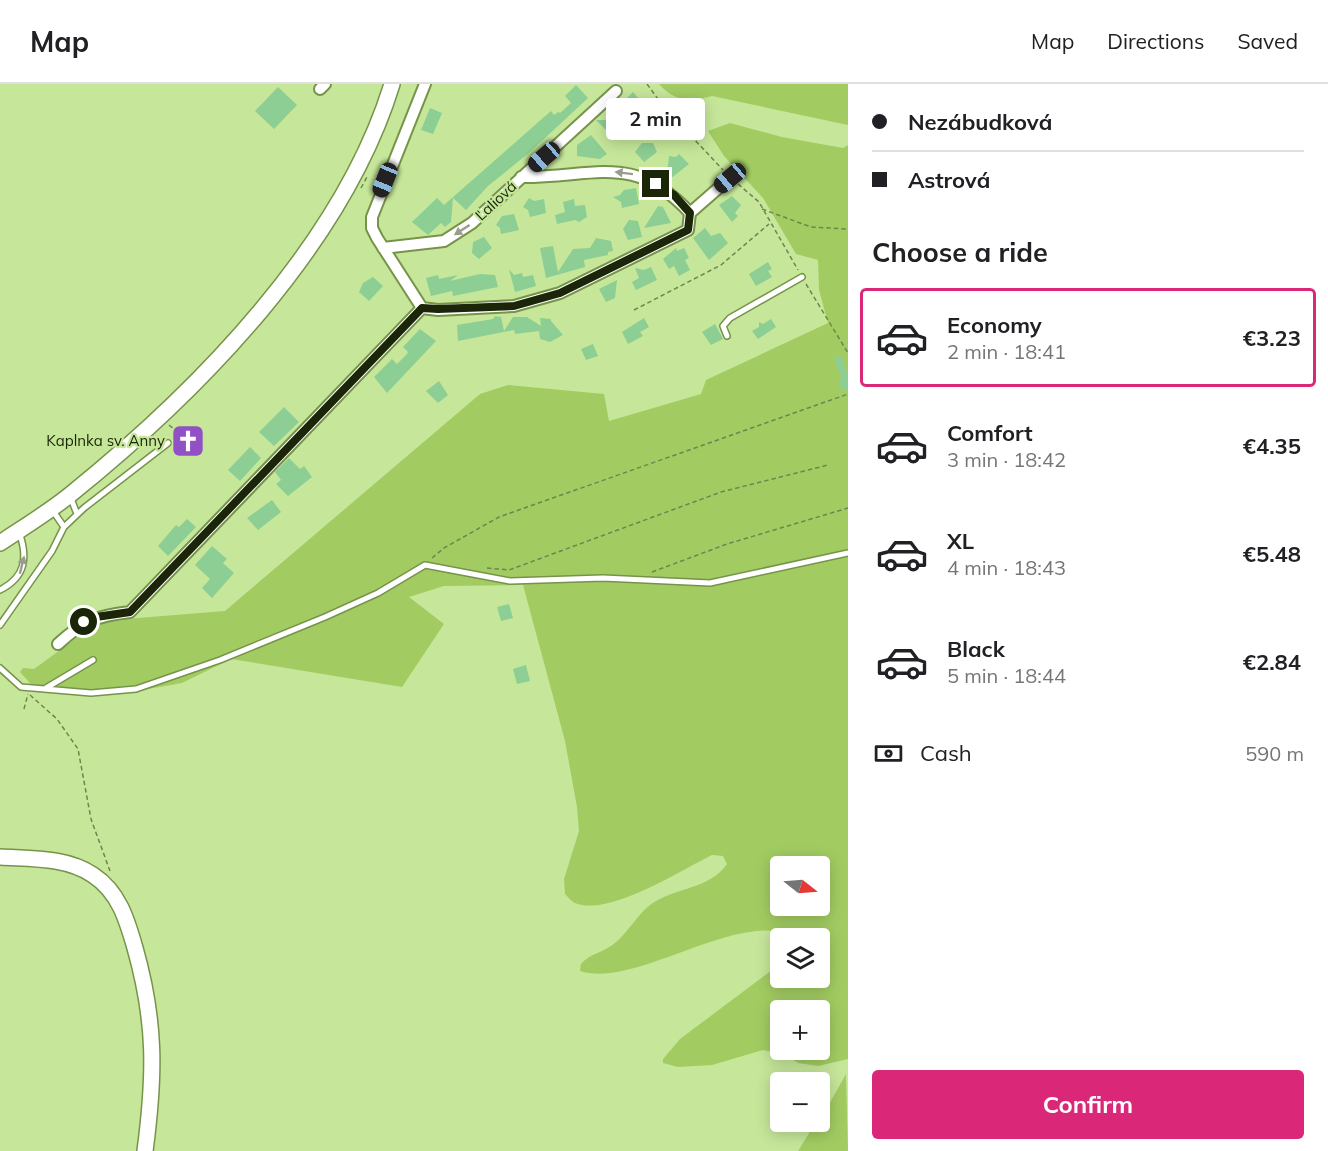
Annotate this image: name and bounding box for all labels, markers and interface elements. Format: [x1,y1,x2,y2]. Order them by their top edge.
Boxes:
text: Map [30,24,89,59]
text: Map [1031,28,1074,54]
text: Directions [1107,28,1204,54]
text: Saved [1237,28,1298,54]
callout: 2 min [606,97,706,139]
text: 2 min [629,106,682,131]
text: Nezábudková [908,108,1052,136]
car [525,138,563,176]
car [370,160,400,200]
car [710,160,750,196]
text: Astrová [908,166,990,194]
one-way arrow [614,168,633,178]
route end [642,170,669,197]
street label: Ľaliová [471,177,520,225]
one-way arrow [454,224,470,236]
text: Choose a ride [872,235,1048,269]
icon: car [875,311,929,365]
text: Economy [947,311,1042,339]
text: €3.23 [1243,324,1301,352]
text: 2 min · 18:41 [947,339,1066,364]
icon: car [875,419,929,473]
text: Comfort [947,419,1033,447]
church icon: Kaplnka sv. Anny [170,423,206,459]
place label: Kaplnka sv. Anny [46,431,165,450]
text: €4.35 [1243,432,1301,460]
text: 3 min · 18:42 [947,447,1066,472]
icon: car [875,527,929,581]
text: XL [947,527,974,555]
text: €5.48 [1243,540,1301,568]
text: 4 min · 18:43 [947,555,1066,580]
one-way arrow [18,556,28,574]
route start [70,608,97,635]
icon: car [875,635,929,689]
text: Black [947,635,1005,663]
text: €2.84 [1243,648,1301,676]
text: 5 min · 18:44 [947,663,1066,688]
icon: cash [872,737,905,770]
text: Cash [920,739,972,767]
text: 590 m [1245,741,1304,766]
north arrow [770,856,830,916]
map controls [770,856,830,1132]
button: layers [770,928,830,988]
button: + [770,1000,830,1060]
button: Confirm [872,1070,1304,1139]
button: − [770,1072,830,1132]

